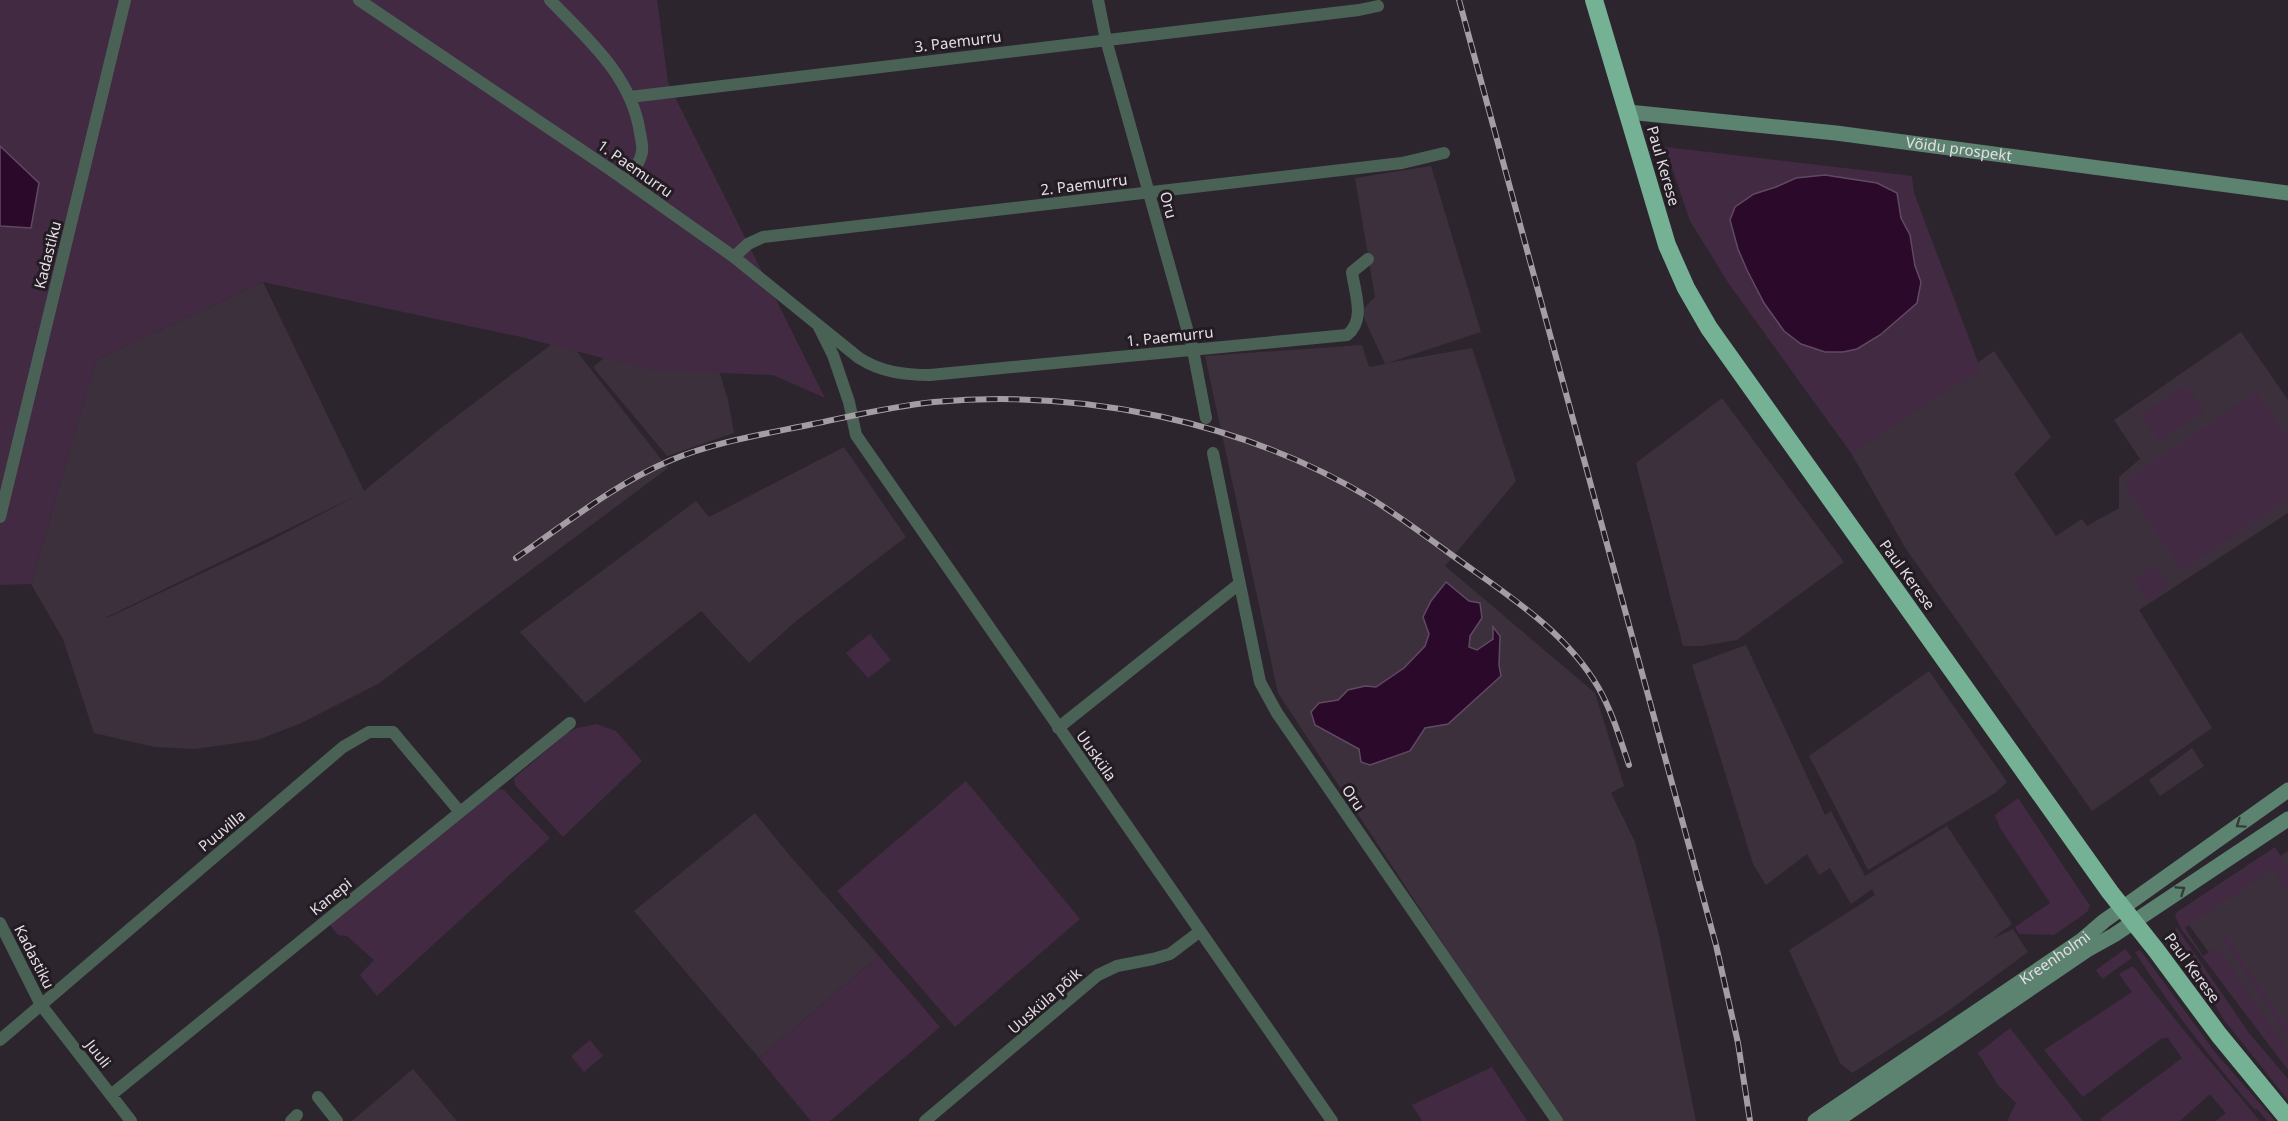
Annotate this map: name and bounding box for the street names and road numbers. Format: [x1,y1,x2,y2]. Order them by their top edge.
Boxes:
street label: 3. Paemurru [913,26,1002,56]
street label: Paul Kerese [1643,123,1685,208]
street label: Võidu prospekt [1905,131,2014,165]
street label: 1. Paemurru [594,135,677,201]
street label: 2. Paemurru [1039,169,1128,199]
street label: Oru [1156,189,1182,220]
street label: Kadastiku [29,219,65,291]
street label: 1. Paemurru [1125,321,1214,351]
street label: Paul Kerese [1876,535,1940,614]
street label: Uusküla [1072,726,1121,785]
street label: Oru [1338,781,1370,814]
street label: Puuvilla [194,805,249,856]
street label: Kanepi [305,873,356,919]
street label: Kadastiku [10,921,59,992]
street label: Kreenholmi [2015,926,2094,989]
street label: Paul Kerese [2161,928,2225,1007]
street label: Uusküla põik [1003,963,1085,1038]
street label: Juuli [80,1034,116,1072]

